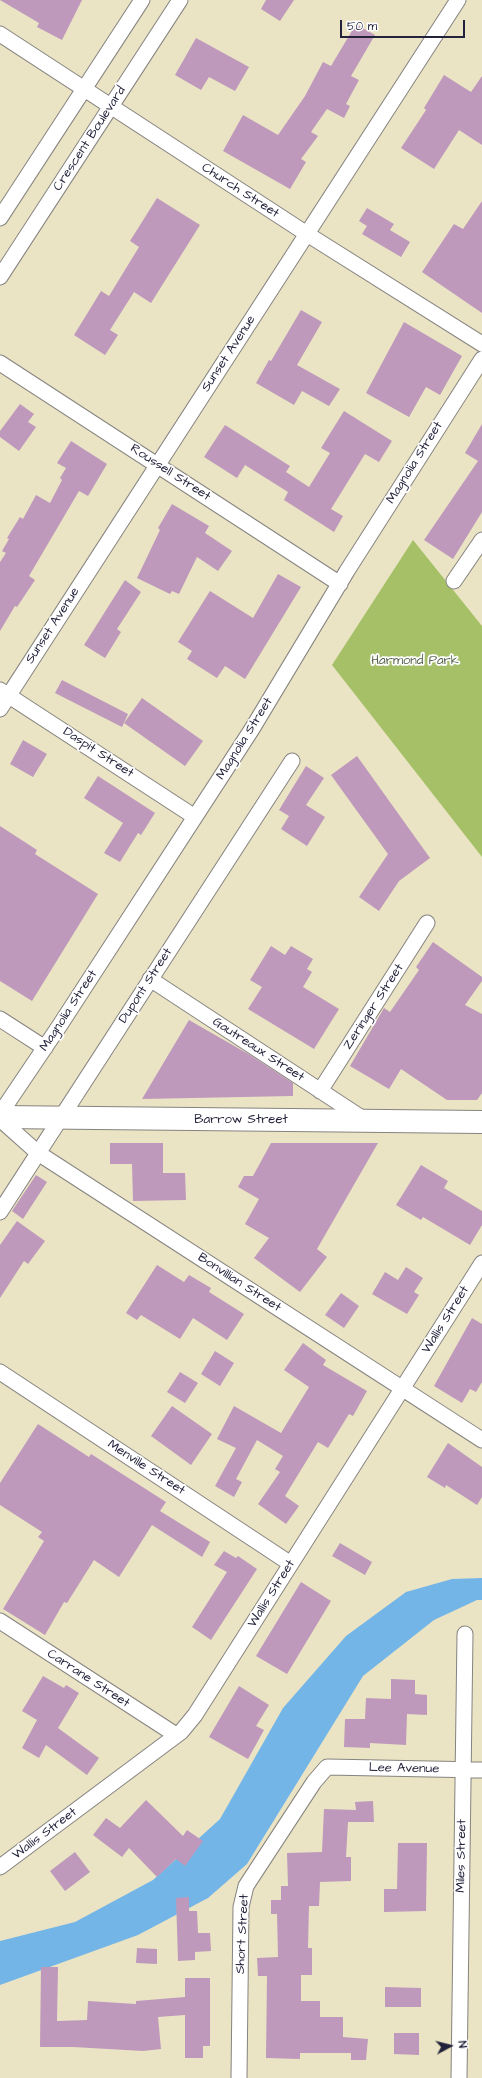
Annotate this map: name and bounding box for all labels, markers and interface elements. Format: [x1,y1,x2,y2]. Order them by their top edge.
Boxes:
scale bar [342,12,467,38]
text: 50 m [347,18,377,35]
street label: Crescent Boulevard [50,84,130,194]
street label: Church Street [198,160,282,222]
street label: Sunset Avenue [199,313,259,395]
street label: Magnolia Street [384,419,446,507]
street label: Roussell Street [127,441,213,505]
street label: Sunset Avenue [23,585,83,667]
park label: Harmond Park [371,653,459,669]
street label: Magnolia Street [214,695,276,783]
street label: Daspit Street [60,724,136,782]
street label: Dupont Street [116,945,176,1027]
street label: Zeringer Street [340,961,408,1053]
street label: Magnolia Street [37,967,101,1055]
street label: Gautreaux Street [209,1015,307,1085]
street label: Barrow Street [194,1112,288,1128]
street label: Bonvillian Street [194,1250,284,1316]
street label: Wallis Street [419,1283,473,1357]
street label: Menville Street [104,1437,188,1499]
street label: Wallis Street [245,1557,299,1631]
street label: Carrane Street [44,1646,132,1712]
street label: Lee Avenue [369,1761,439,1777]
street label: Wallis Street [10,1805,80,1863]
street label: Miles Street [454,1819,470,1893]
street label: Short Street [233,1894,253,1974]
north arrow [430,2026,470,2066]
text: N [455,2040,470,2049]

